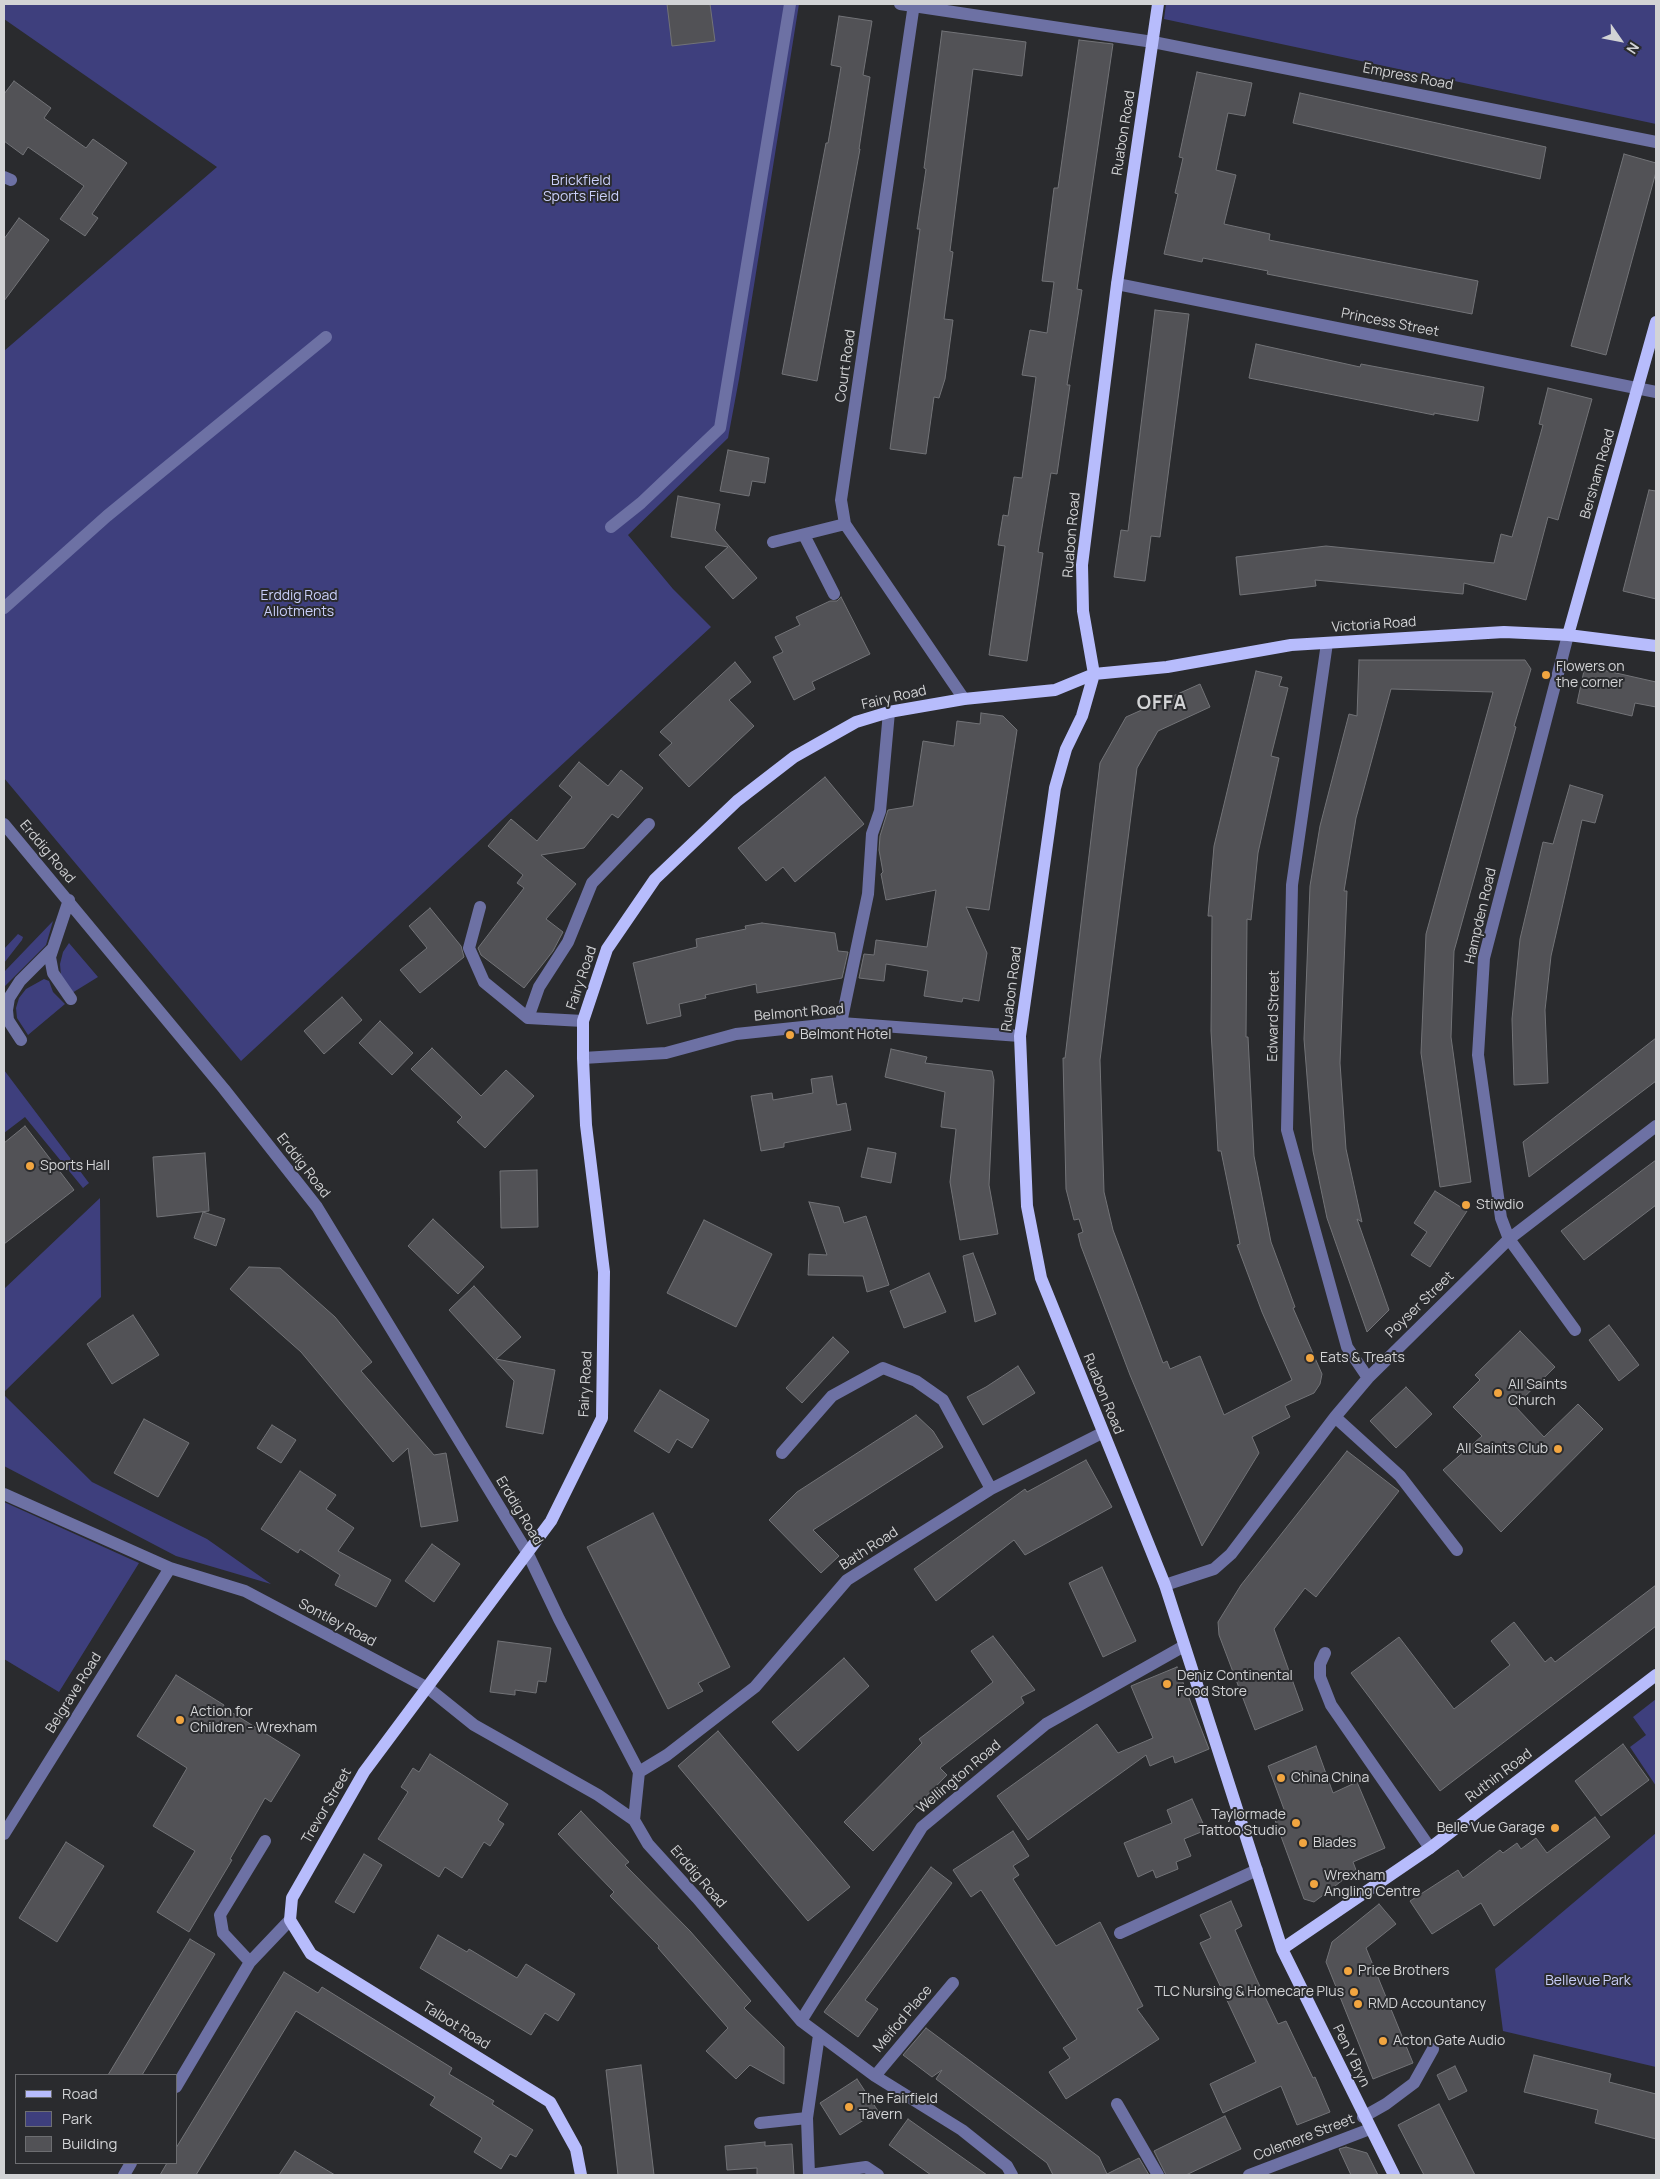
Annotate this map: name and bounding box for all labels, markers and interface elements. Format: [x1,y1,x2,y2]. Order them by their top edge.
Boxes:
north arrow [1595,15,1645,65]
text: N [1622,39,1644,58]
street label: Empress Road [1361,60,1455,94]
street label: Ruabon Road [1109,89,1139,177]
park label: Brickfield Sports Field [543,173,619,206]
street label: Princess Street [1340,305,1440,341]
street label: Court Road [833,329,859,403]
street label: Bersham Road [1577,427,1619,521]
street label: Ruabon Road [1060,492,1084,578]
park label: Erddig Road Allotments [260,588,338,620]
street label: Victoria Road [1331,614,1417,636]
place label: Flowers on the corner [1556,659,1624,692]
marker: Flowers on the corner [1540,669,1552,681]
street label: Fairy Road [860,682,928,714]
district label: OFFA [1136,693,1188,715]
street label: Erddig Road [16,817,78,887]
street label: Hampden Road [1462,866,1500,966]
street label: Fairy Road [563,944,601,1012]
street label: Ruabon Road [998,945,1026,1033]
street label: Edward Street [1265,970,1283,1062]
street label: Belmont Road [753,1001,845,1025]
place label: Belmont Hotel [800,1027,892,1043]
marker: Belmont Hotel [784,1029,796,1041]
street label: Erddig Road [273,1130,333,1202]
place label: Sports Hall [40,1158,110,1174]
marker: Sports Hall [24,1160,36,1172]
place label: Stiwdio [1476,1197,1524,1213]
marker: Stiwdio [1460,1199,1472,1211]
street label: Poyser Street [1382,1268,1458,1342]
place label: Eats & Treats [1320,1350,1405,1366]
street label: Fairy Road [576,1351,596,1417]
street label: Ruabon Road [1079,1351,1127,1437]
marker: Eats & Treats [1304,1352,1316,1364]
place label: All Saints Church [1508,1377,1567,1410]
marker: All Saints Church [1492,1387,1504,1399]
place label: All Saints Club [1456,1441,1548,1457]
marker: All Saints Club [1552,1443,1564,1455]
street label: Erddig Road [492,1474,546,1548]
street label: Bath Road [837,1524,901,1574]
street label: Sontley Road [295,1596,379,1650]
street label: Belgrave Road [43,1650,105,1736]
place label: Deniz Continental Food Store [1177,1668,1293,1700]
marker: Deniz Continental Food Store [1161,1678,1173,1690]
place label: Action for Children - Wrexham [190,1704,317,1736]
marker: Action for Children - Wrexham [174,1714,186,1726]
street label: Wellington Road [913,1737,1005,1817]
street label: Ruthin Road [1463,1746,1535,1806]
street label: Trevor Street [299,1765,355,1847]
place label: China China [1291,1770,1369,1786]
marker: China China [1275,1772,1287,1784]
place label: Taylormade Tattoo Studio [1199,1807,1286,1840]
marker: Taylormade Tattoo Studio [1290,1817,1302,1829]
place label: Belle Vue Garage [1437,1820,1545,1836]
marker: Belle Vue Garage [1549,1822,1561,1834]
place label: Blades [1313,1835,1356,1851]
marker: Blades [1297,1837,1309,1849]
street label: Erddig Road [666,1842,730,1912]
place label: Wrexham Angling Centre [1324,1868,1420,1900]
marker: Wrexham Angling Centre [1308,1878,1320,1890]
place label: Price Brothers [1358,1963,1449,1979]
marker: Price Brothers [1342,1965,1354,1977]
park label: Bellevue Park [1545,1973,1631,1989]
street label: Meifod Place [870,1982,936,2056]
place label: TLC Nursing & Homecare Plus [1154,1984,1344,2000]
marker: TLC Nursing & Homecare Plus [1348,1986,1360,1998]
place label: RMD Accountancy [1368,1996,1486,2012]
marker: RMD Accountancy [1352,1998,1364,2010]
street label: Talbot Road [419,1999,493,2053]
street label: Pen Y Bryn [1329,2022,1373,2090]
place label: Acton Gate Audio [1393,2033,1505,2049]
marker: Acton Gate Audio [1377,2035,1389,2047]
legend [15,2074,178,2164]
text: Road [62,2083,98,2104]
place label: The Fairfield Tavern [859,2091,938,2124]
marker: The Fairfield Tavern [843,2101,855,2113]
text: Park [62,2108,92,2129]
street label: Colemere Street [1251,2111,1357,2165]
text: Building [62,2133,117,2154]

